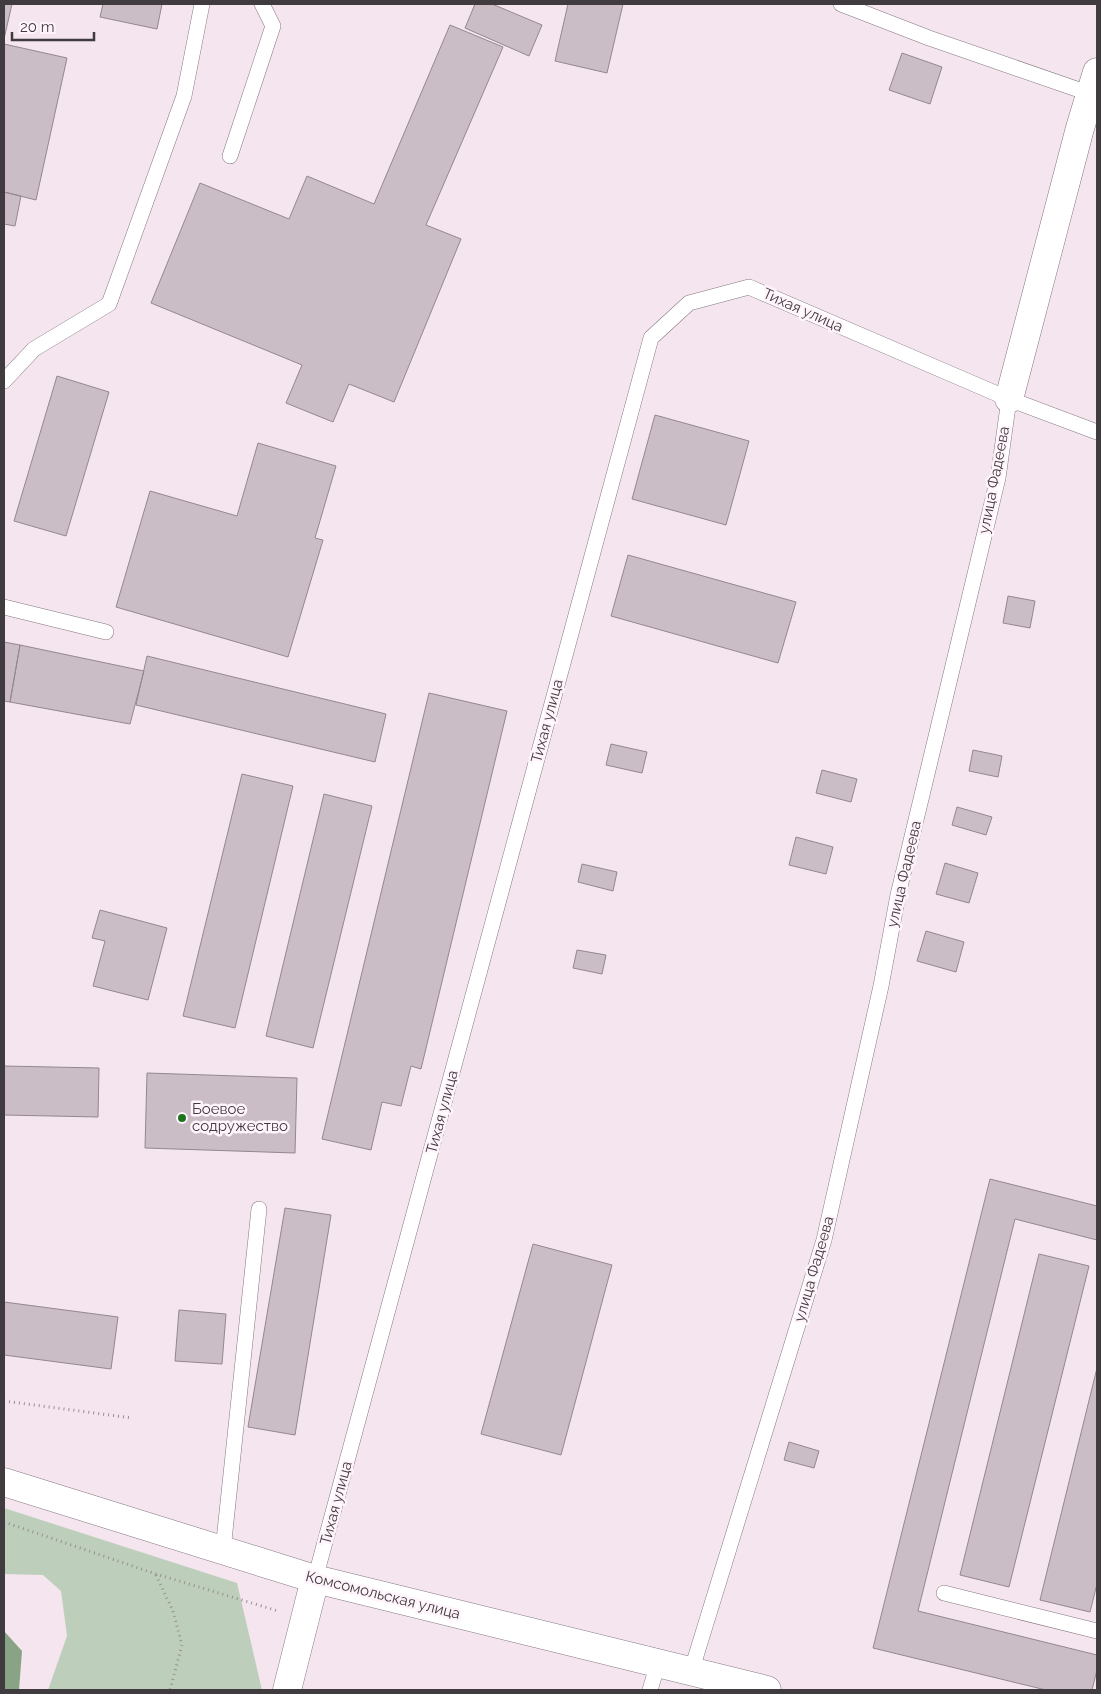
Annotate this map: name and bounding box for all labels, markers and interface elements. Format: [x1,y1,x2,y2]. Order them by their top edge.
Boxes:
scale bar [12,10,95,42]
text: 20 m [20,18,55,36]
street label: Тихая улица [760,284,846,336]
street label: улица Фадеева [975,425,1013,535]
street label: Тихая улица [527,677,567,765]
street label: улица Фадеева [883,819,925,929]
street label: Тихая улица [422,1068,462,1156]
place label: Боевое содружество [192,1100,288,1135]
marker: Боевое содружество [176,1112,188,1124]
street label: улица Фадеева [790,1214,838,1324]
street label: Тихая улица [316,1459,356,1547]
street label: Комсомольская улица [304,1567,462,1623]

